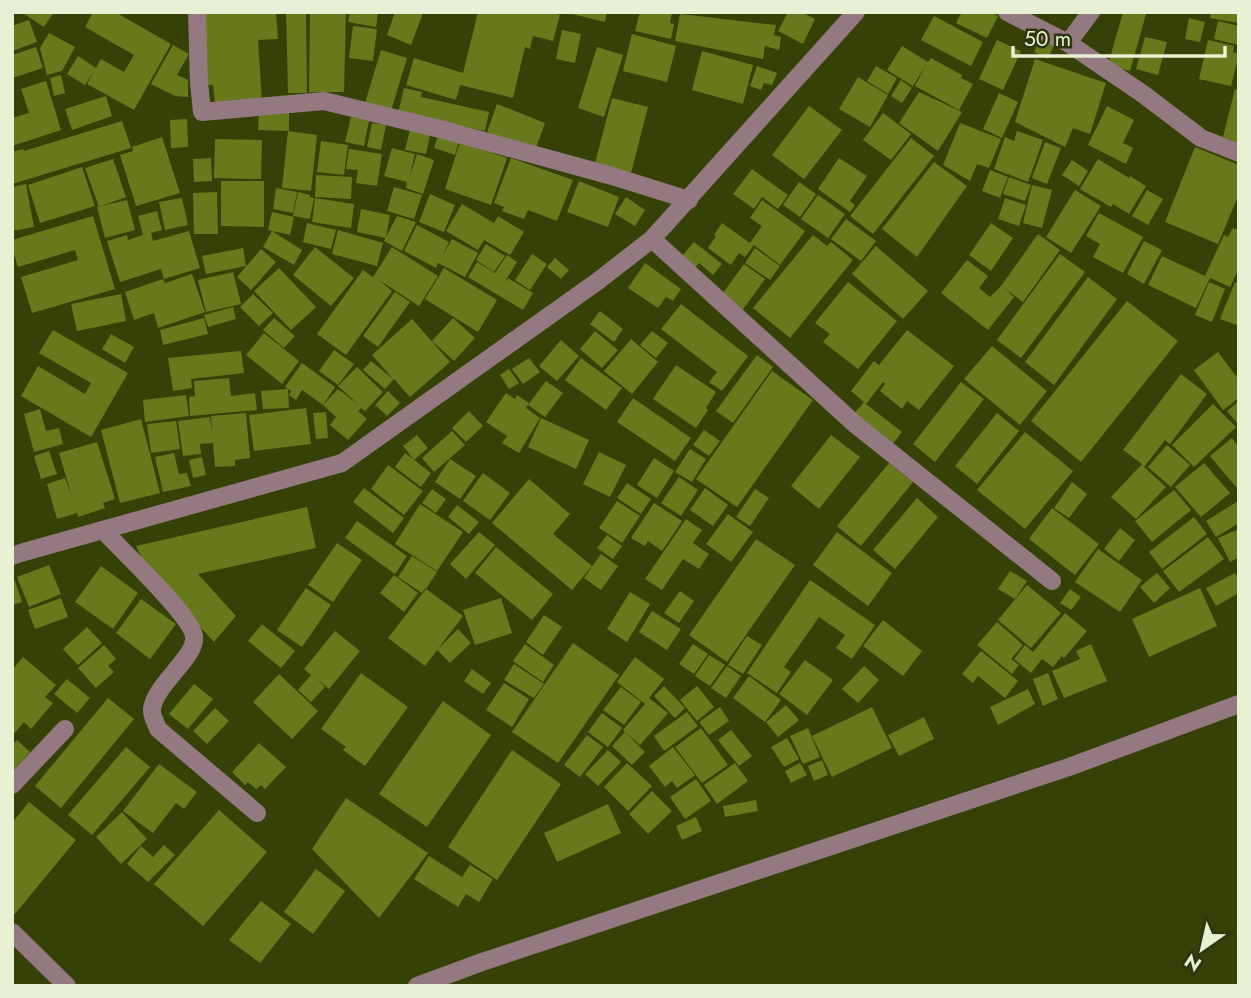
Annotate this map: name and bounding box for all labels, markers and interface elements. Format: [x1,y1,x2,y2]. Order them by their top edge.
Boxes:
scale bar [1013,14,1225,58]
text: 50 m [1024,24,1071,54]
north arrow [1167,914,1237,984]
text: N [1179,947,1207,978]

